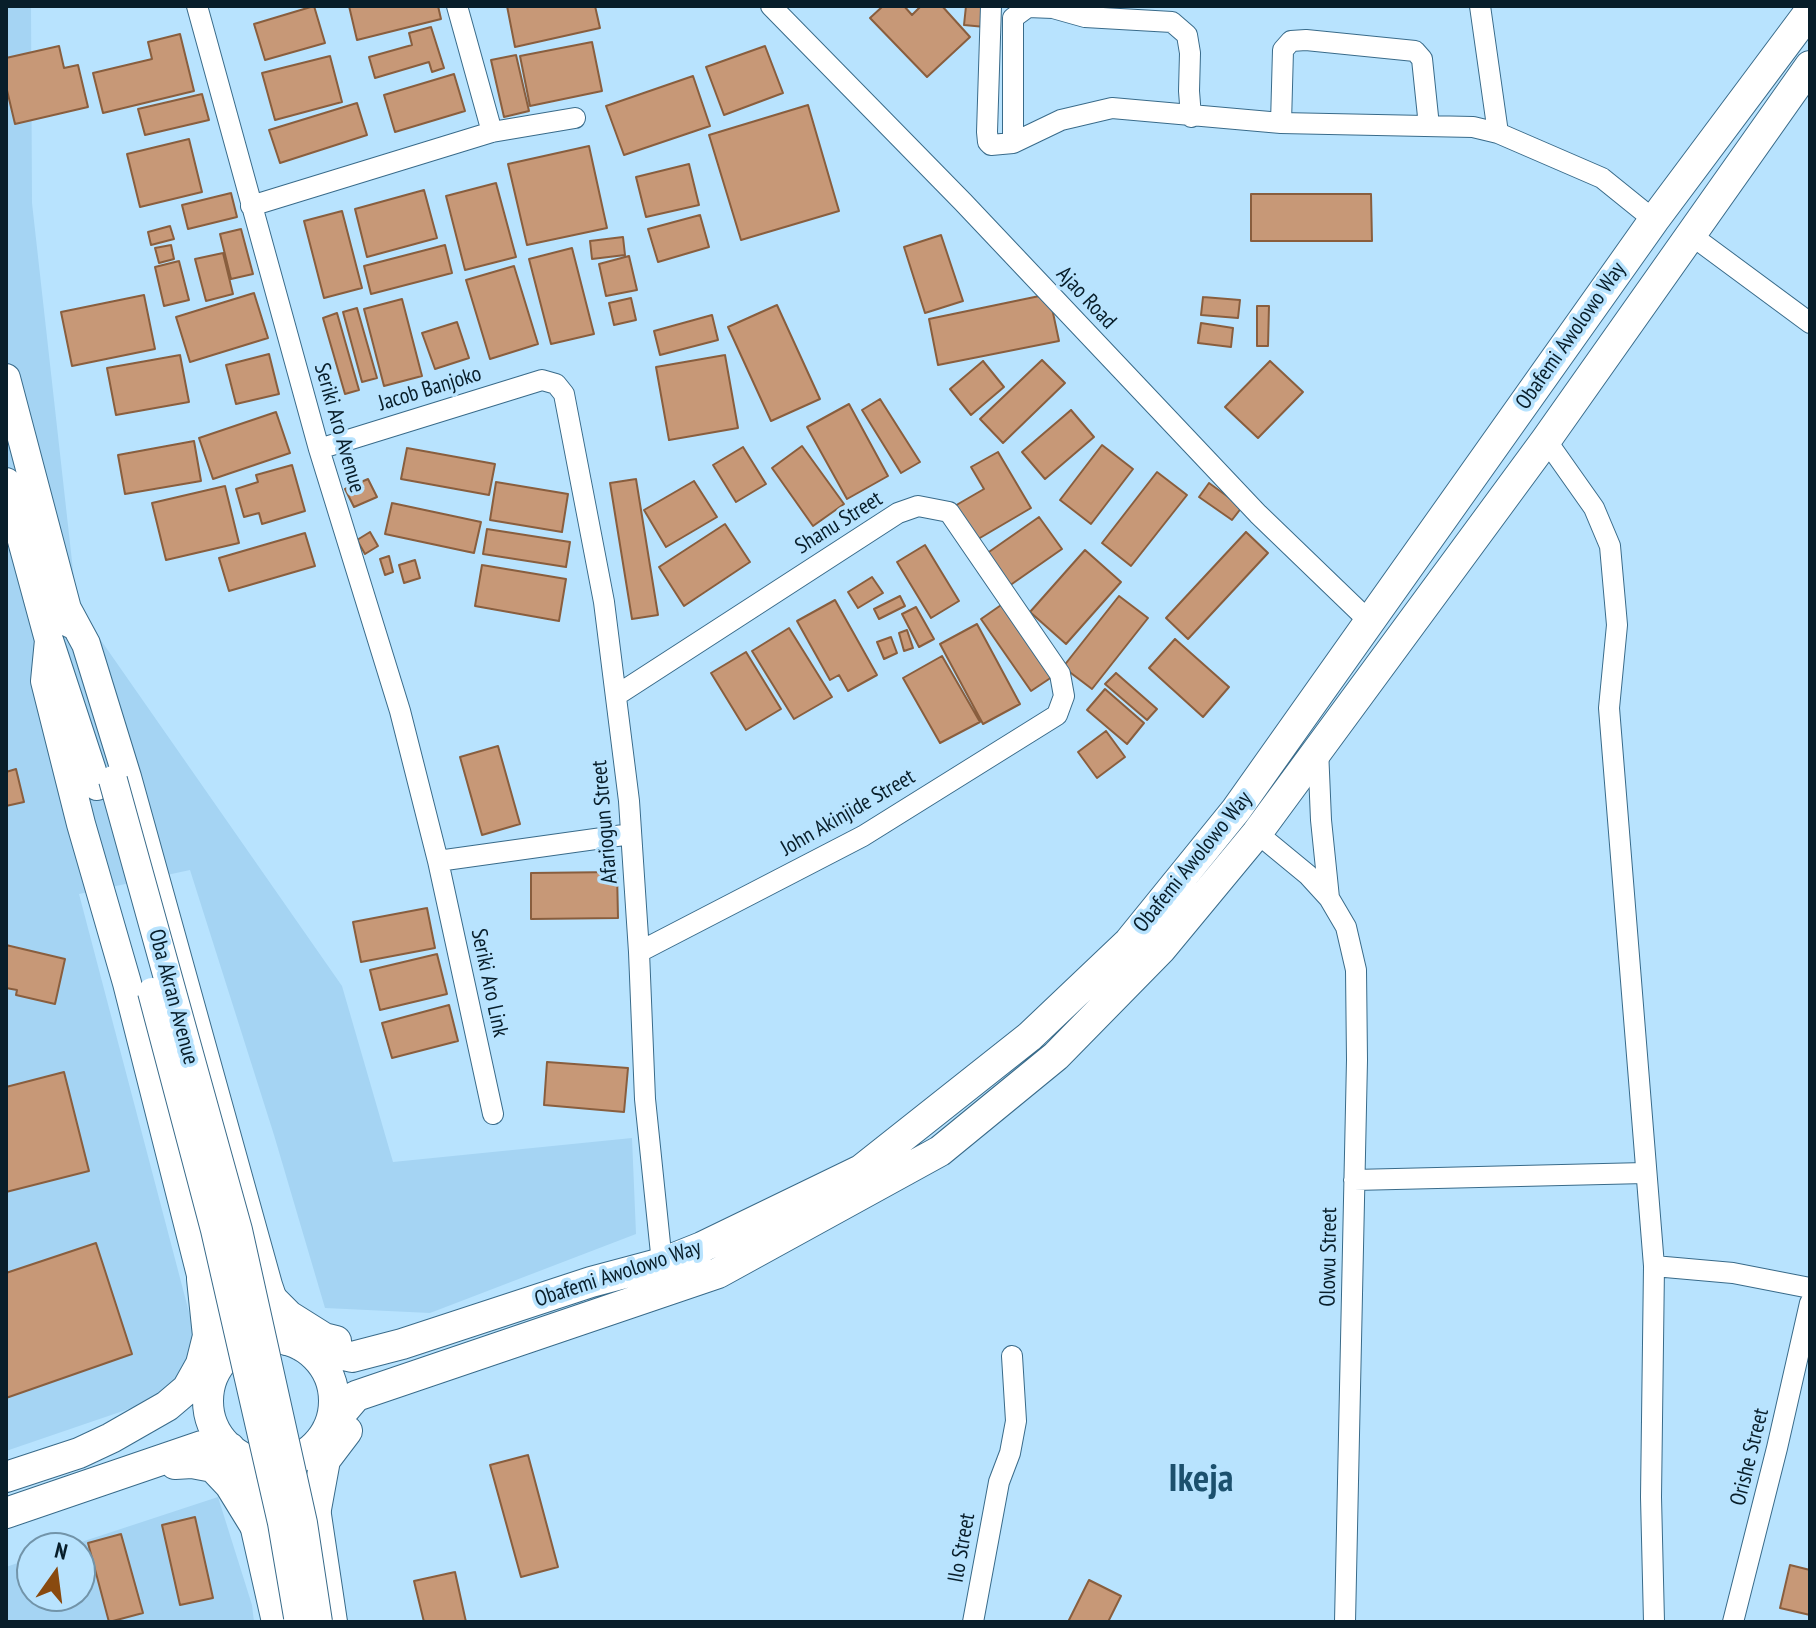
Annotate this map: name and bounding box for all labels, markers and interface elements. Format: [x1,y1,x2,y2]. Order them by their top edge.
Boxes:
street label: Obafemi Awolowo Way [1510,257,1632,415]
street label: Ajao Road [1051,261,1121,335]
street label: Seriki Aro Avenue [308,360,370,496]
street label: Jacob Banjoko [375,361,485,417]
street label: Shanu Street [791,486,887,560]
street label: Afariogun Street [586,759,624,885]
street label: John Akinjide Street [776,764,920,862]
street label: Obafemi Awolowo Way [1128,786,1258,938]
street label: Seriki Aro Link [465,926,513,1040]
street label: Oba Akran Avenue [142,927,204,1067]
street label: Olowu Street [1315,1207,1343,1307]
street label: Obafemi Awolowo Way [531,1235,705,1313]
street label: Orishe Street [1725,1406,1775,1508]
district label: Ikeja [1169,1457,1233,1503]
street label: Ilo Street [943,1511,981,1585]
north arrow [16,1532,96,1612]
text: N [52,1536,70,1566]

